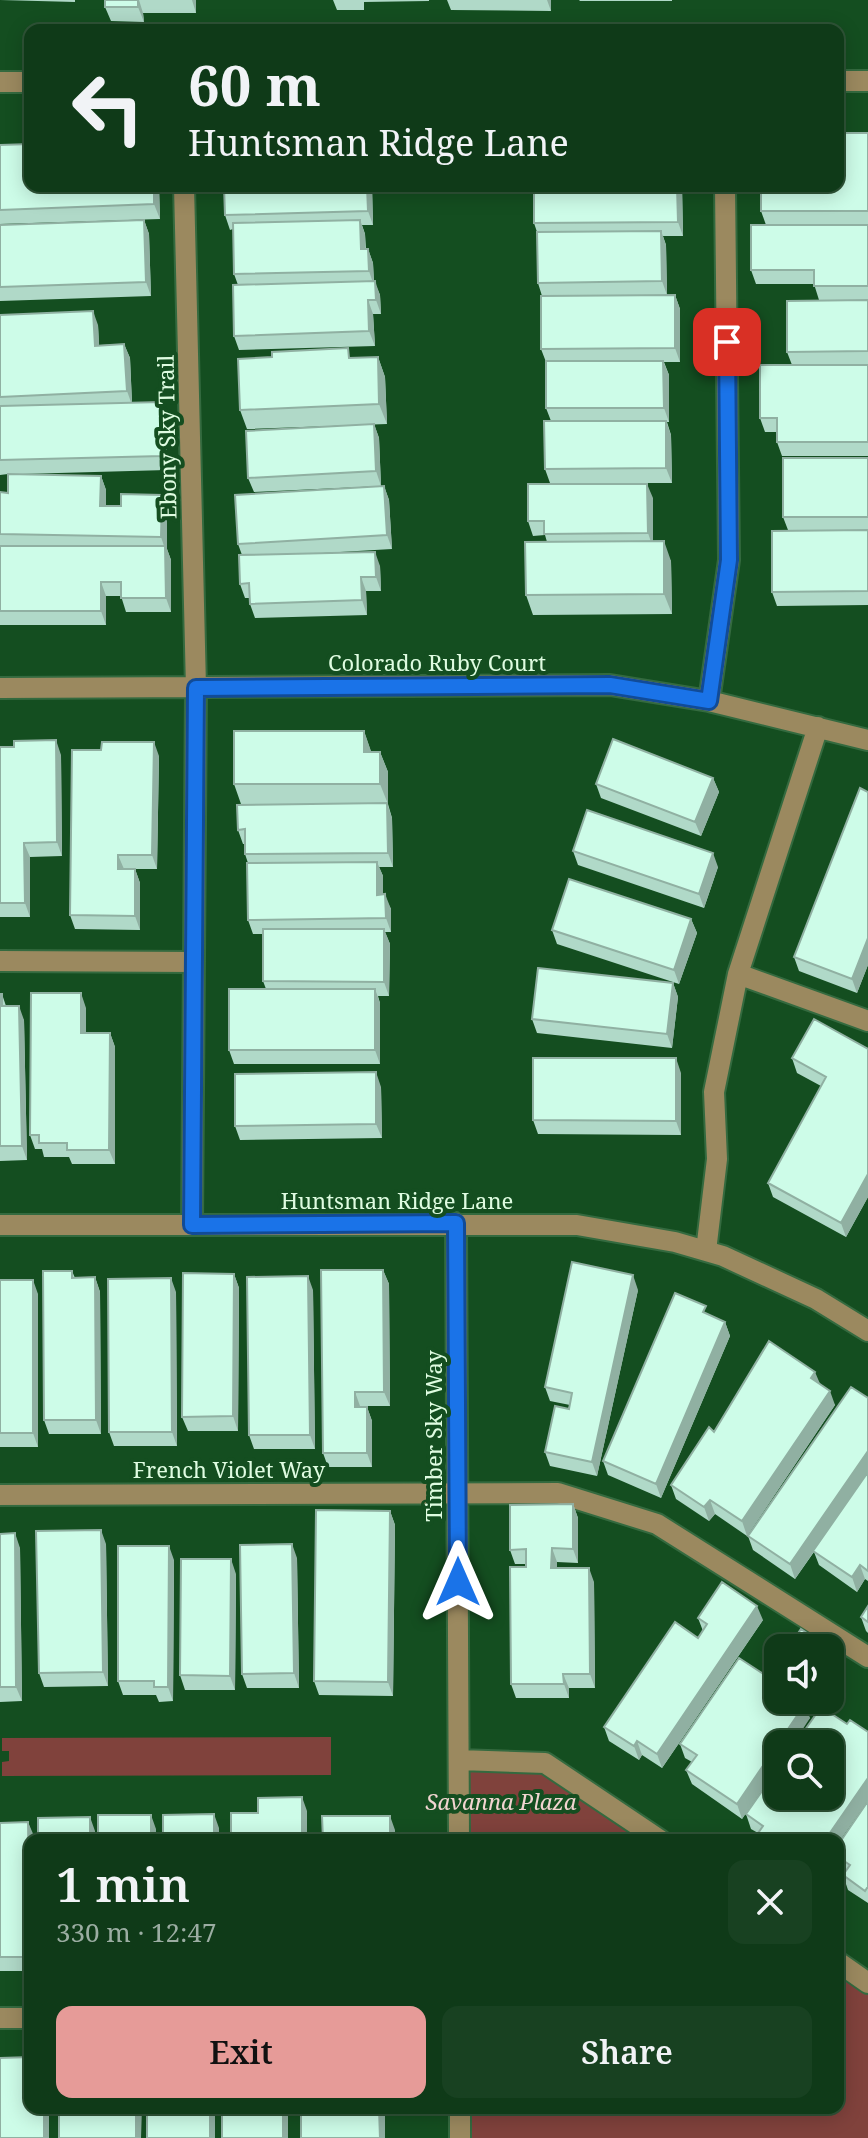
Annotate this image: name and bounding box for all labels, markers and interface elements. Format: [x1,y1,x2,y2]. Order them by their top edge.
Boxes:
text: 60 m [188,46,321,122]
icon: left [56,56,160,160]
text: Huntsman Ridge Lane [188,118,569,167]
pin [693,308,761,376]
icon: arrive [705,320,749,364]
street label: Ebony Sky Trail [150,354,182,519]
street label: Colorado Ruby Court [328,647,546,677]
street label: Huntsman Ridge Lane [281,1185,513,1215]
street label: Timber Sky Way [418,1350,448,1522]
street label: French Violet Way [133,1454,326,1484]
position arrow [416,1540,500,1624]
map controls [764,1634,844,1810]
button: sound [764,1634,844,1714]
button: search [764,1730,844,1810]
park label: Savanna Plaza [425,1786,577,1816]
text: 1 min [56,1851,190,1916]
button: close [728,1860,812,1944]
text: 330 m · 12:47 [56,1914,217,1950]
button: Exit [56,2006,426,2098]
button: Share [442,2006,812,2098]

